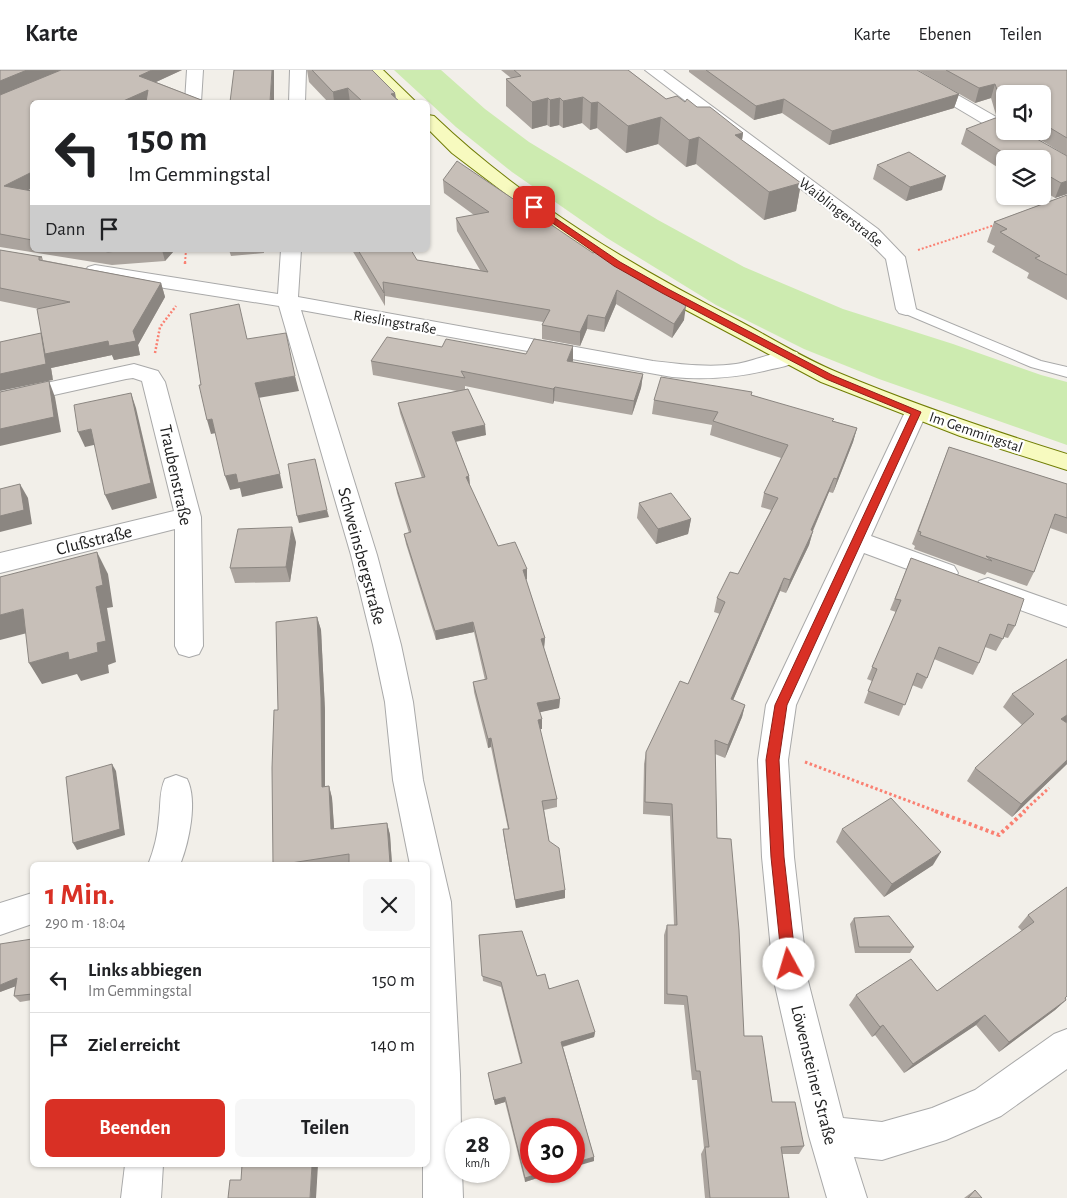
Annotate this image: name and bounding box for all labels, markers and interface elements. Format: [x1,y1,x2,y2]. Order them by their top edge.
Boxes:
text: Karte [25,22,78,46]
text: Karte [853,26,891,44]
text: Ebenen [919,26,972,44]
text: Teilen [1000,26,1042,44]
map controls [996,85,1051,205]
button: sound [996,85,1051,140]
icon: left [45,120,110,185]
text: 150 m [128,122,208,157]
button: layers [996,150,1051,205]
text: Im Gemmingstal [128,163,271,185]
street label: Waiblingerstraße [796,175,886,250]
pin [513,186,555,228]
icon: arrive [520,193,548,221]
icon: arrive [95,215,123,243]
text: Dann [45,220,85,239]
street label: Rieslingstraße [352,308,438,337]
street label: Im Gemmingstal [927,410,1024,455]
street label: Traubenstraße [156,423,194,527]
street label: Schweinsbergstraße [334,486,388,627]
street label: Clußstraße [54,523,134,559]
button: close [363,879,415,931]
text: 1 Min. [45,880,115,910]
text: 290 m · 18:04 [45,915,126,931]
position arrow [762,937,814,989]
text: Links abbiegen [88,961,202,980]
icon: left [45,966,73,994]
text: 150 m [372,971,415,990]
text: Im Gemmingstal [88,983,192,999]
street label: Löwensteiner Straße [787,1004,839,1147]
icon: arrive [45,1031,73,1059]
text: Ziel erreicht [88,1036,180,1055]
text: 140 m [371,1036,415,1055]
button: Beenden [45,1099,225,1157]
button: Teilen [235,1099,415,1157]
speed limit sign: 30 [520,1118,585,1183]
text: 28 [465,1132,490,1157]
text: km/h [465,1157,490,1169]

